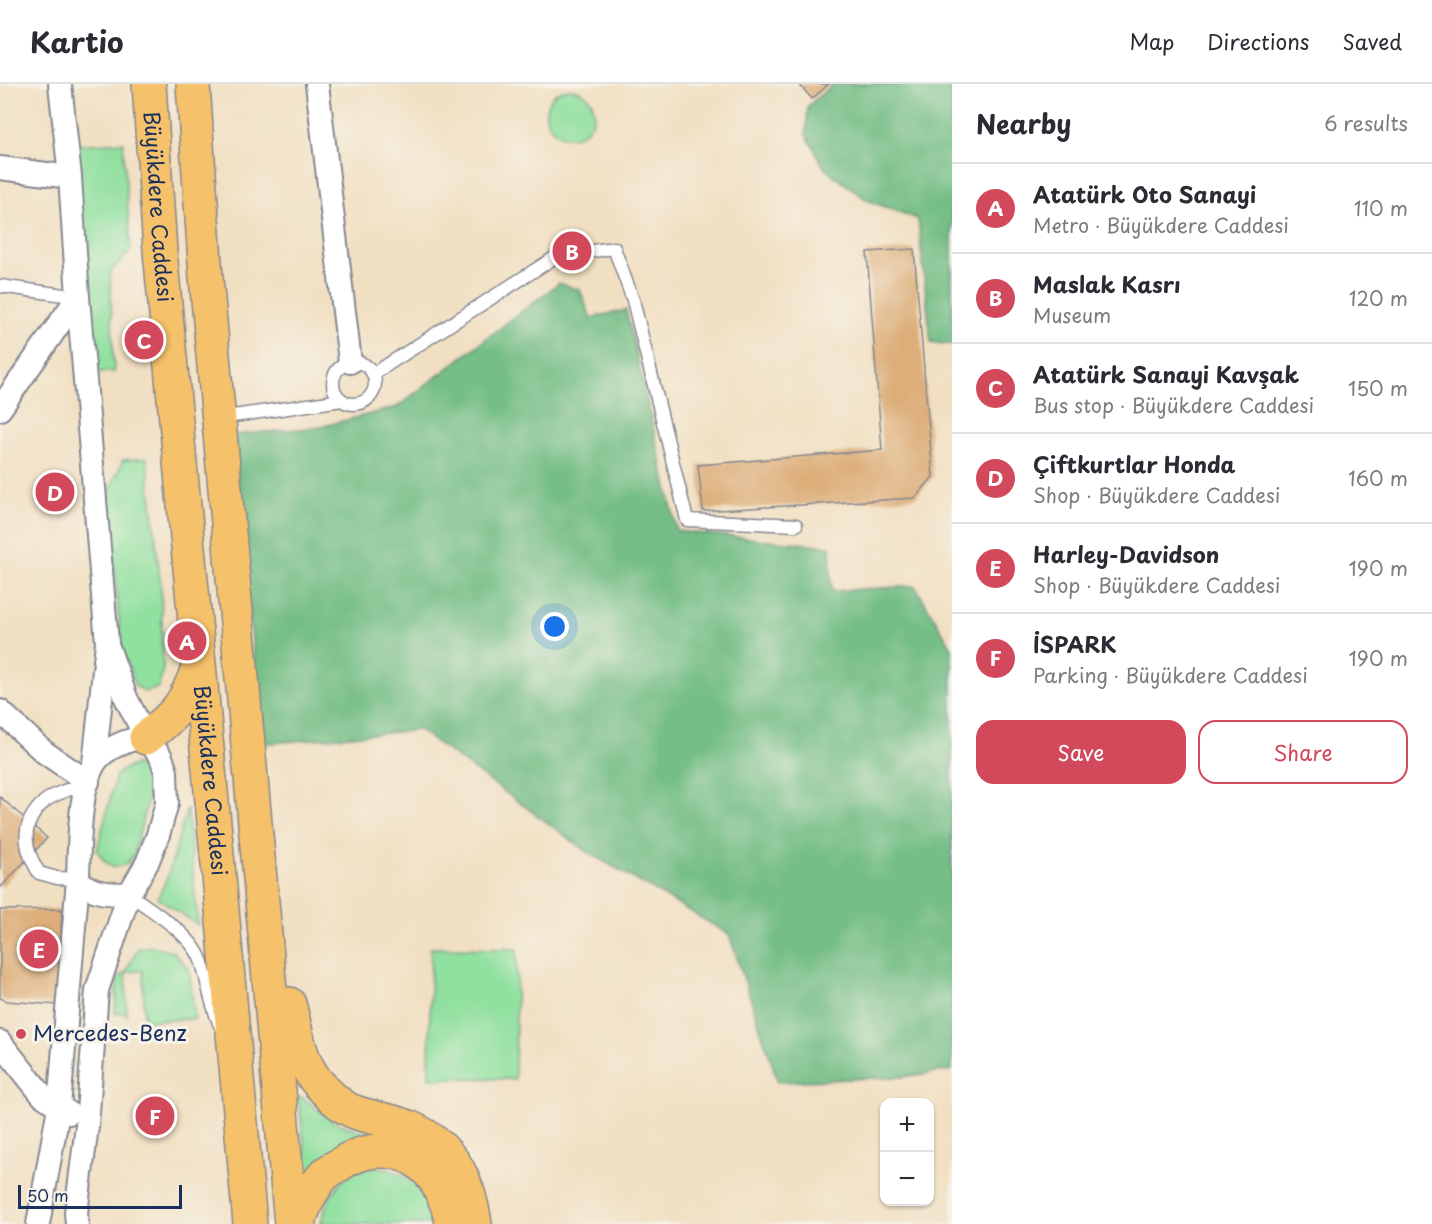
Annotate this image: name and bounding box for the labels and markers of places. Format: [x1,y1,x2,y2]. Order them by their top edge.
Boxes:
pin: B [552,228,592,274]
pin: C [124,318,164,362]
pin: D [36,470,74,514]
pin: A [168,618,207,664]
pin: E [20,926,58,972]
place label: Mercedes-Benz [33,1016,187,1048]
marker: Mercedes-Benz [14,1027,28,1041]
pin: F [136,1094,174,1138]

